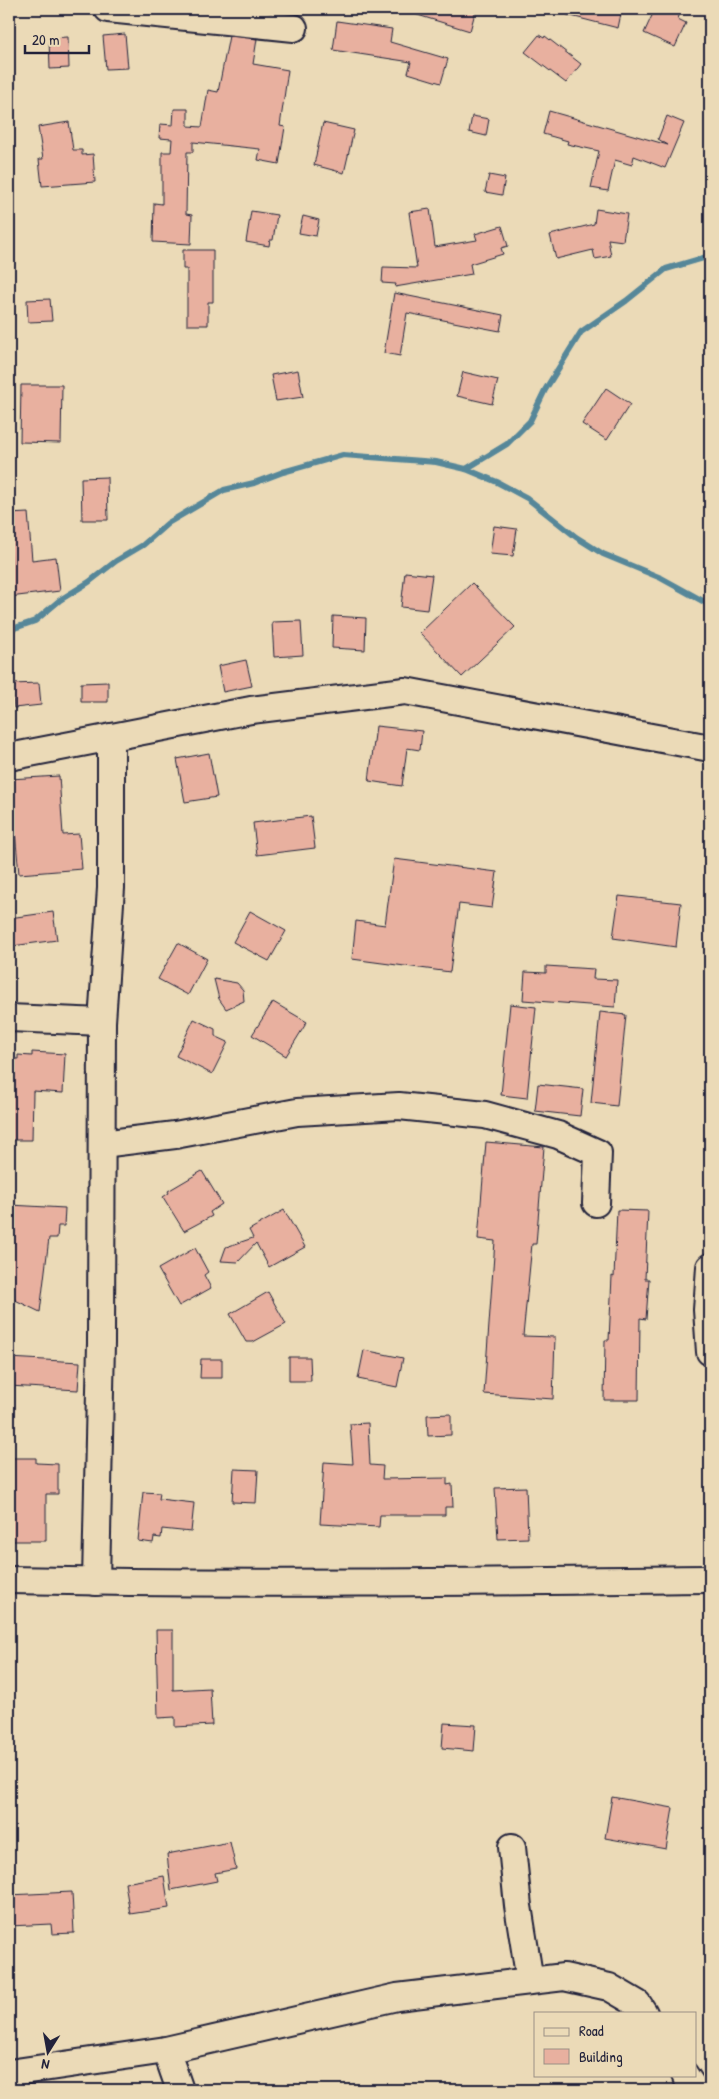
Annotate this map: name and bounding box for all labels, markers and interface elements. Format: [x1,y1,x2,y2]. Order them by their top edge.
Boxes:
scale bar [25,22,89,54]
text: 20 m [32,29,59,50]
legend [534,2012,696,2076]
text: Road [579,2020,604,2041]
north arrow [22,2026,72,2076]
text: Building [579,2046,623,2067]
text: N [39,2055,51,2075]

